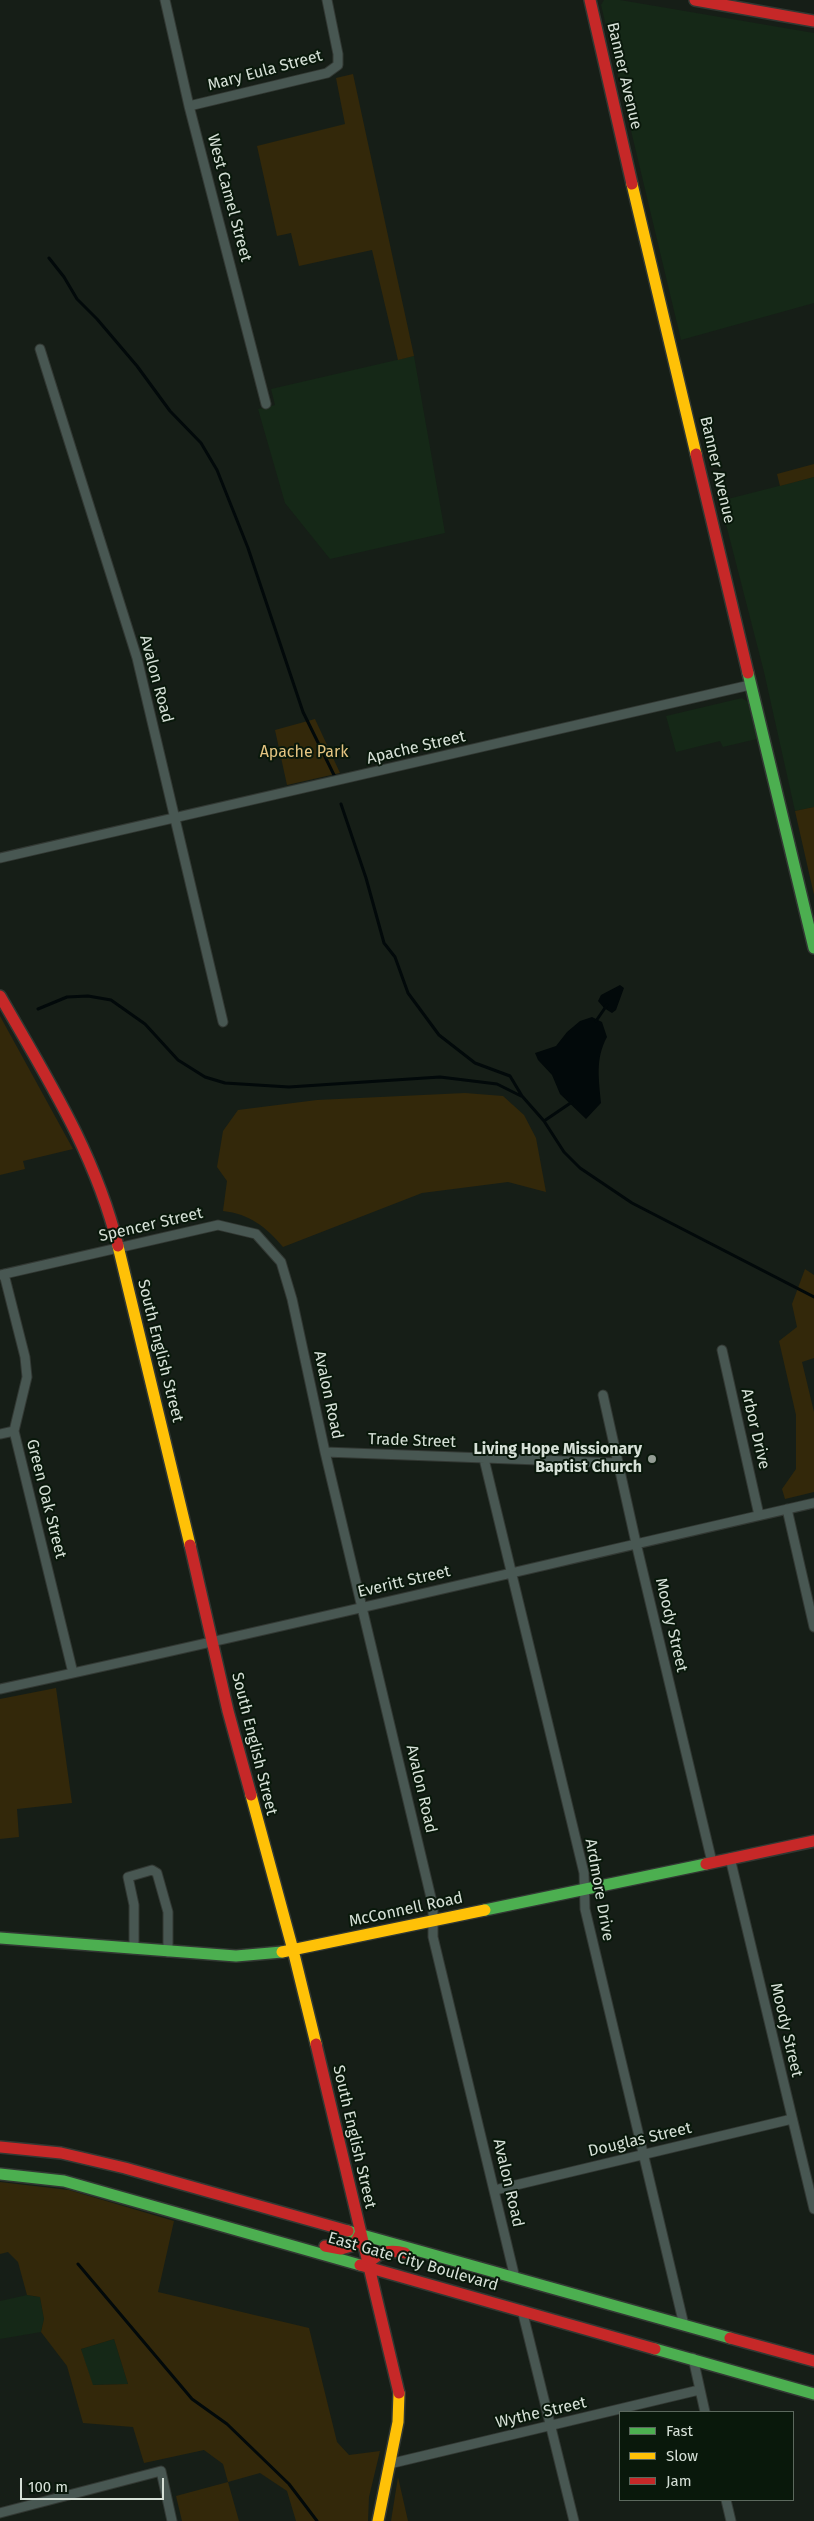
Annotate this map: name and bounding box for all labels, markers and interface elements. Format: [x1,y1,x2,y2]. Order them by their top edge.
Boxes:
street label: Banner Avenue [602,21,646,131]
street label: Mary Eula Street [206,46,324,96]
street label: West Camel Street [203,132,255,264]
street label: Banner Avenue [695,415,739,525]
street label: Avalon Road [135,633,177,725]
street label: Apache Street [365,727,467,769]
park label: Apache Park [260,743,348,763]
street label: Spencer Street [97,1204,205,1246]
street label: South English Street [133,1278,187,1424]
street label: Avalon Road [309,1349,347,1441]
street label: Arbor Drive [736,1387,774,1471]
street label: Trade Street [368,1430,456,1452]
street label: Green Oak Street [22,1437,70,1561]
place label: Living Hope Missionary Baptist Church [474,1440,642,1478]
marker: Living Hope Missionary Baptist Church [646,1453,658,1465]
street label: Everitt Street [356,1562,452,1602]
street label: Moody Street [651,1576,691,1674]
street label: South English Street [227,1671,281,1817]
street label: Avalon Road [402,1743,440,1835]
street label: Ardmore Drive [581,1837,617,1943]
street label: McConnell Road [347,1889,465,1931]
street label: Moody Street [766,1981,806,2079]
street label: South English Street [328,2063,380,2211]
street label: Douglas Street [586,2119,694,2161]
street label: Avalon Road [489,2137,527,2229]
street label: East Gate City Boulevard [326,2228,500,2296]
street label: Wythe Street [494,2393,588,2433]
legend [619,2411,794,2501]
text: Fast [666,2422,693,2440]
text: Slow [666,2447,698,2465]
scale bar [22,2468,166,2500]
text: Jam [666,2472,692,2490]
text: 100 m [28,2478,68,2496]

